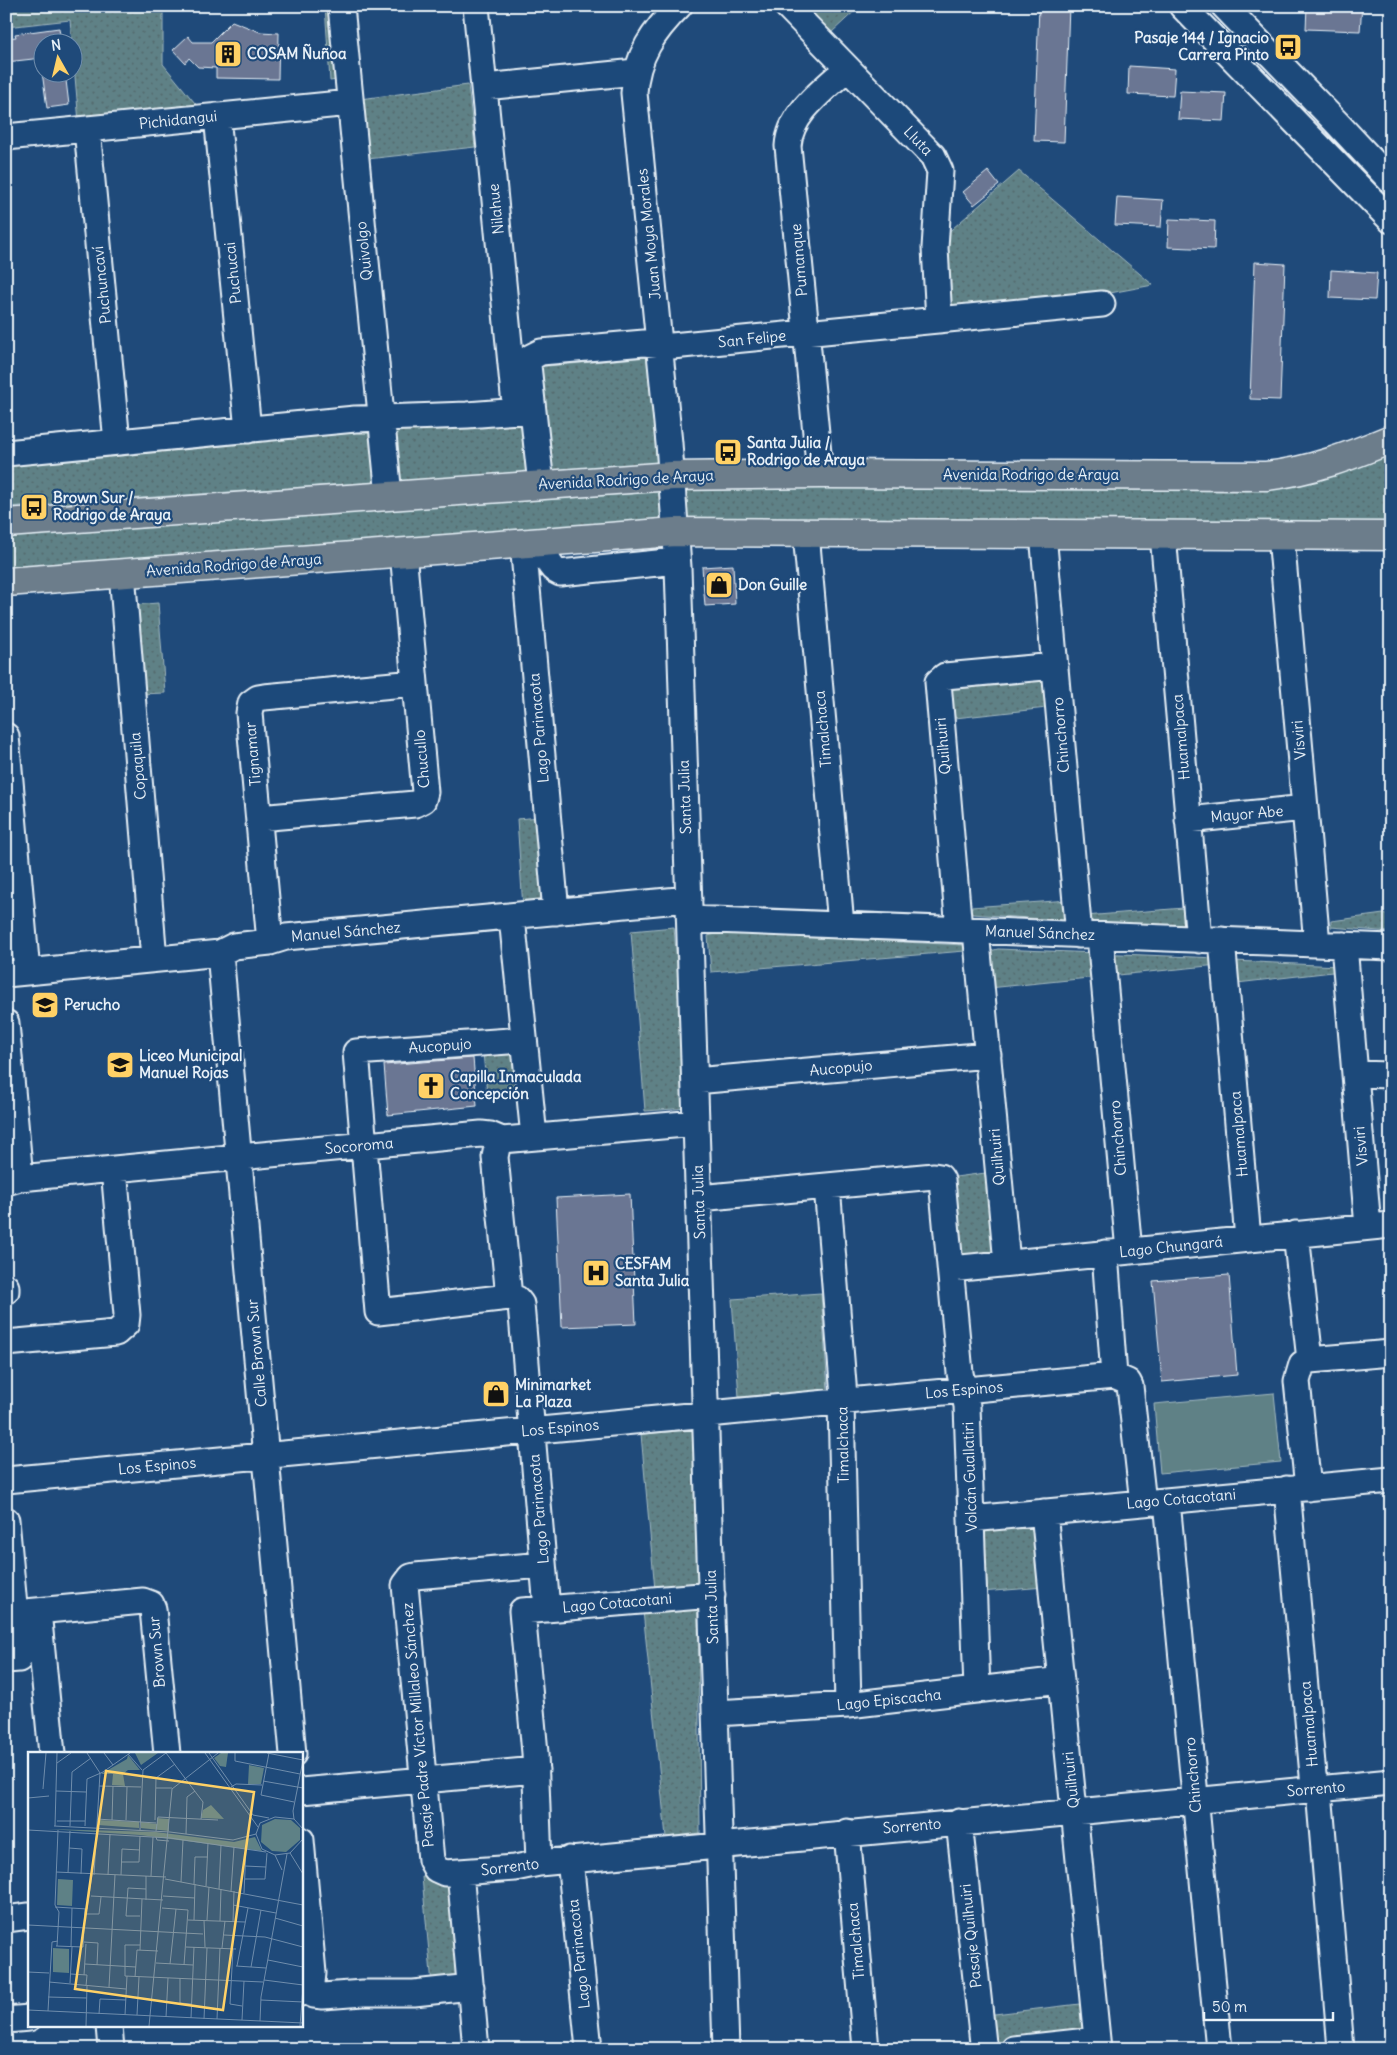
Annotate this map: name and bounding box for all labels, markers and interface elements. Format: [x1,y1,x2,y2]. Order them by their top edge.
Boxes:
place label: Pasaje 144 / Ignacio Carrera Pinto [1134,28,1270,64]
north arrow [32,32,82,82]
bus stop icon: Pasaje 144 / Ignacio Carrera Pinto [1273,32,1303,62]
text: N [50,36,62,55]
building icon: COSAM Ñuñoa [213,39,243,69]
place label: COSAM Ñuñoa [247,43,347,63]
street label: Pichidangui [138,106,218,133]
street label: Lluta [900,122,937,160]
street label: Juan Moya Morales [632,167,665,300]
street label: Nilahue [483,183,508,235]
street label: Quivolgo [351,221,376,282]
street label: Pumanque [786,223,811,297]
street label: Puchucai [220,241,245,305]
street label: Puchuncaví [88,245,115,325]
street label: San Felipe [717,325,787,352]
place label: Santa Julia / Rodrigo de Araya [747,433,866,470]
bus stop icon: Santa Julia / Rodrigo de Araya [713,437,743,467]
street label: Avenida Rodrigo de Araya [538,465,715,494]
street label: Avenida Rodrigo de Araya [943,465,1119,484]
place label: Brown Sur / Rodrigo de Araya [53,488,172,525]
bus stop icon: Brown Sur / Rodrigo de Araya [19,492,49,522]
street label: Avenida Rodrigo de Araya [146,549,323,580]
shop icon: Don Guille [704,570,734,600]
place label: Don Guille [738,575,807,594]
street label: Lago Parinacota [524,672,553,784]
street label: Timalchaca [810,689,835,768]
street label: Huamalpaca [1167,693,1194,781]
street label: Chinchorro [1048,696,1073,774]
street label: Quilhuiri [931,717,954,775]
street label: Visviri [1287,719,1310,761]
street label: Tignamar [240,721,265,787]
street label: Chucullo [409,729,434,789]
street label: Copaquila [125,731,150,801]
street label: Santa Julia [674,759,695,834]
street label: Mayor Abe [1210,801,1284,826]
street label: Manuel Sánchez [290,917,402,946]
street label: Manuel Sánchez [985,921,1095,944]
school or university icon: Perucho [30,990,60,1020]
place label: Perucho [64,995,121,1014]
street label: Aucopujo [408,1034,472,1057]
place label: Liceo Municipal Manuel Rojas [139,1046,242,1082]
school or university icon: Liceo Municipal Manuel Rojas [105,1050,135,1080]
street label: Aucopujo [809,1055,873,1080]
place label: Capilla Inmaculada Concepción [450,1067,582,1104]
church icon: Capilla Inmaculada Concepción [416,1071,446,1101]
street label: Huamalpaca [1225,1090,1252,1178]
street label: Chinchorro [1105,1099,1130,1177]
street label: Visviri [1349,1125,1372,1167]
street label: Quilhuiri [985,1128,1008,1186]
street label: Socoroma [324,1133,395,1158]
street label: Santa Julia [688,1164,709,1239]
street label: Lago Chungará [1118,1232,1224,1261]
place label: CESFAM Santa Julia [615,1254,690,1290]
hospital icon: CESFAM Santa Julia [581,1258,611,1288]
street label: Calle Brown Sur [242,1298,271,1408]
place label: Minimarket La Plaza [515,1375,592,1411]
street label: Los Espinos [924,1377,1004,1402]
shop icon: Minimarket La Plaza [481,1379,511,1409]
street label: Timalchaca [832,1406,853,1484]
street label: Los Espinos [520,1415,600,1440]
street label: Volcán Guallatiri [958,1422,981,1532]
street label: Los Espinos [117,1453,197,1478]
street label: Lago Parinacota [524,1453,553,1565]
street label: Lago Cotacotani [1125,1484,1237,1513]
street label: Santa Julia [701,1569,722,1644]
street label: Lago Cotacotani [561,1588,673,1617]
street label: Pasaje Padre Víctor Millaleo Sánchez [397,1602,438,1848]
street label: Brown Sur [144,1616,169,1688]
street label: Huamalpaca [1295,1680,1322,1768]
street label: Lago Episcacha [836,1685,943,1714]
street label: Chinchorro [1180,1736,1205,1814]
street label: Quilhuiri [1058,1751,1083,1809]
inset map [28,1752,302,2028]
street label: Sorrento [1286,1776,1346,1801]
street label: Sorrento [882,1813,942,1838]
street label: Sorrento [480,1853,540,1880]
street label: Pasaje Quilhuiri [956,1883,985,1989]
street label: Lago Parinacota [563,1898,594,2010]
street label: Timalchaca [843,1901,868,1980]
scale bar [1204,1990,1333,2022]
text: 50 m [1212,1997,1247,2016]

